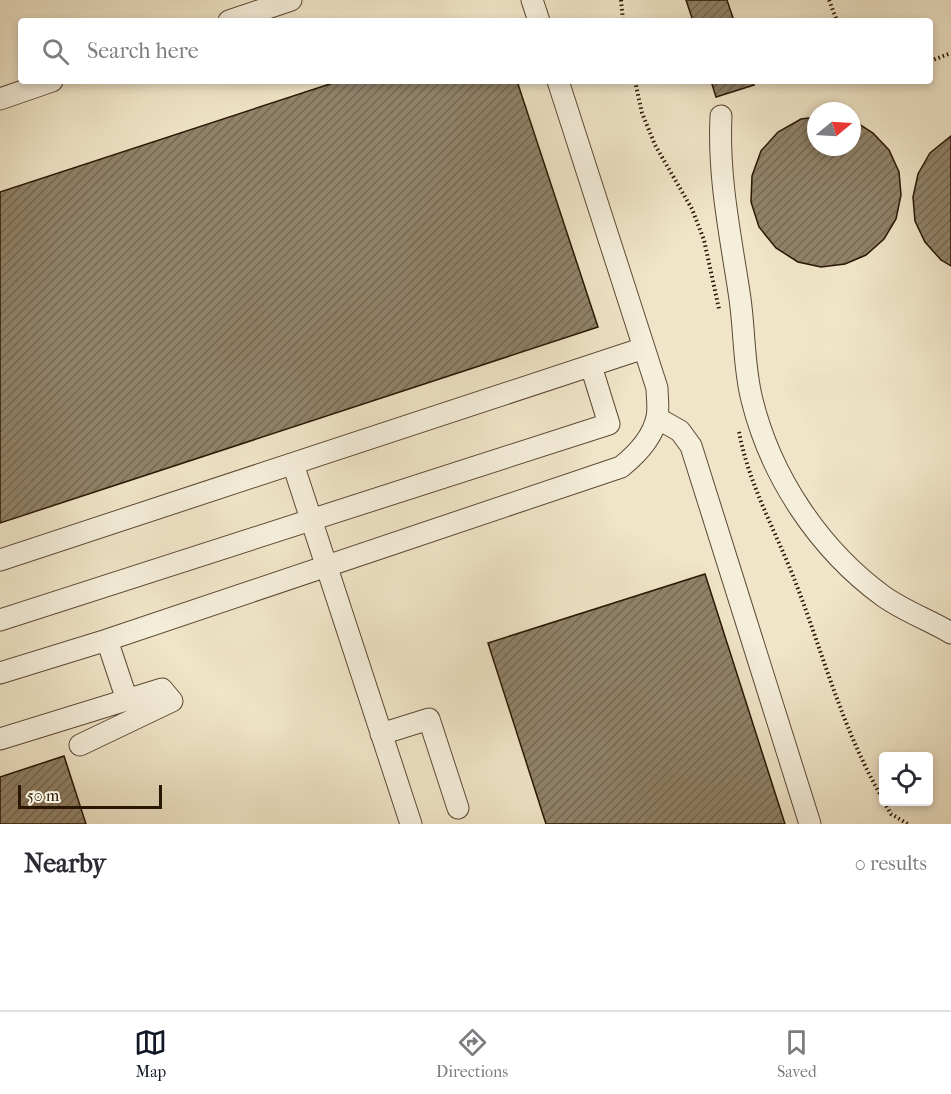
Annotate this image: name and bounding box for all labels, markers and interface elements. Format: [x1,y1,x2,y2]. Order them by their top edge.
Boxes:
search box [18,18,933,84]
icon: search [39,35,72,68]
text: Search here [87,38,199,64]
north arrow [807,102,861,156]
map controls [879,752,933,806]
button: locate [879,752,933,806]
scale bar [18,782,162,810]
text: 50 m [27,786,59,805]
text: Nearby [24,848,106,879]
text: 0 results [855,852,927,875]
tab: Map [134,1026,167,1081]
tab: Directions [436,1026,508,1081]
tab: Saved [777,1026,817,1081]

